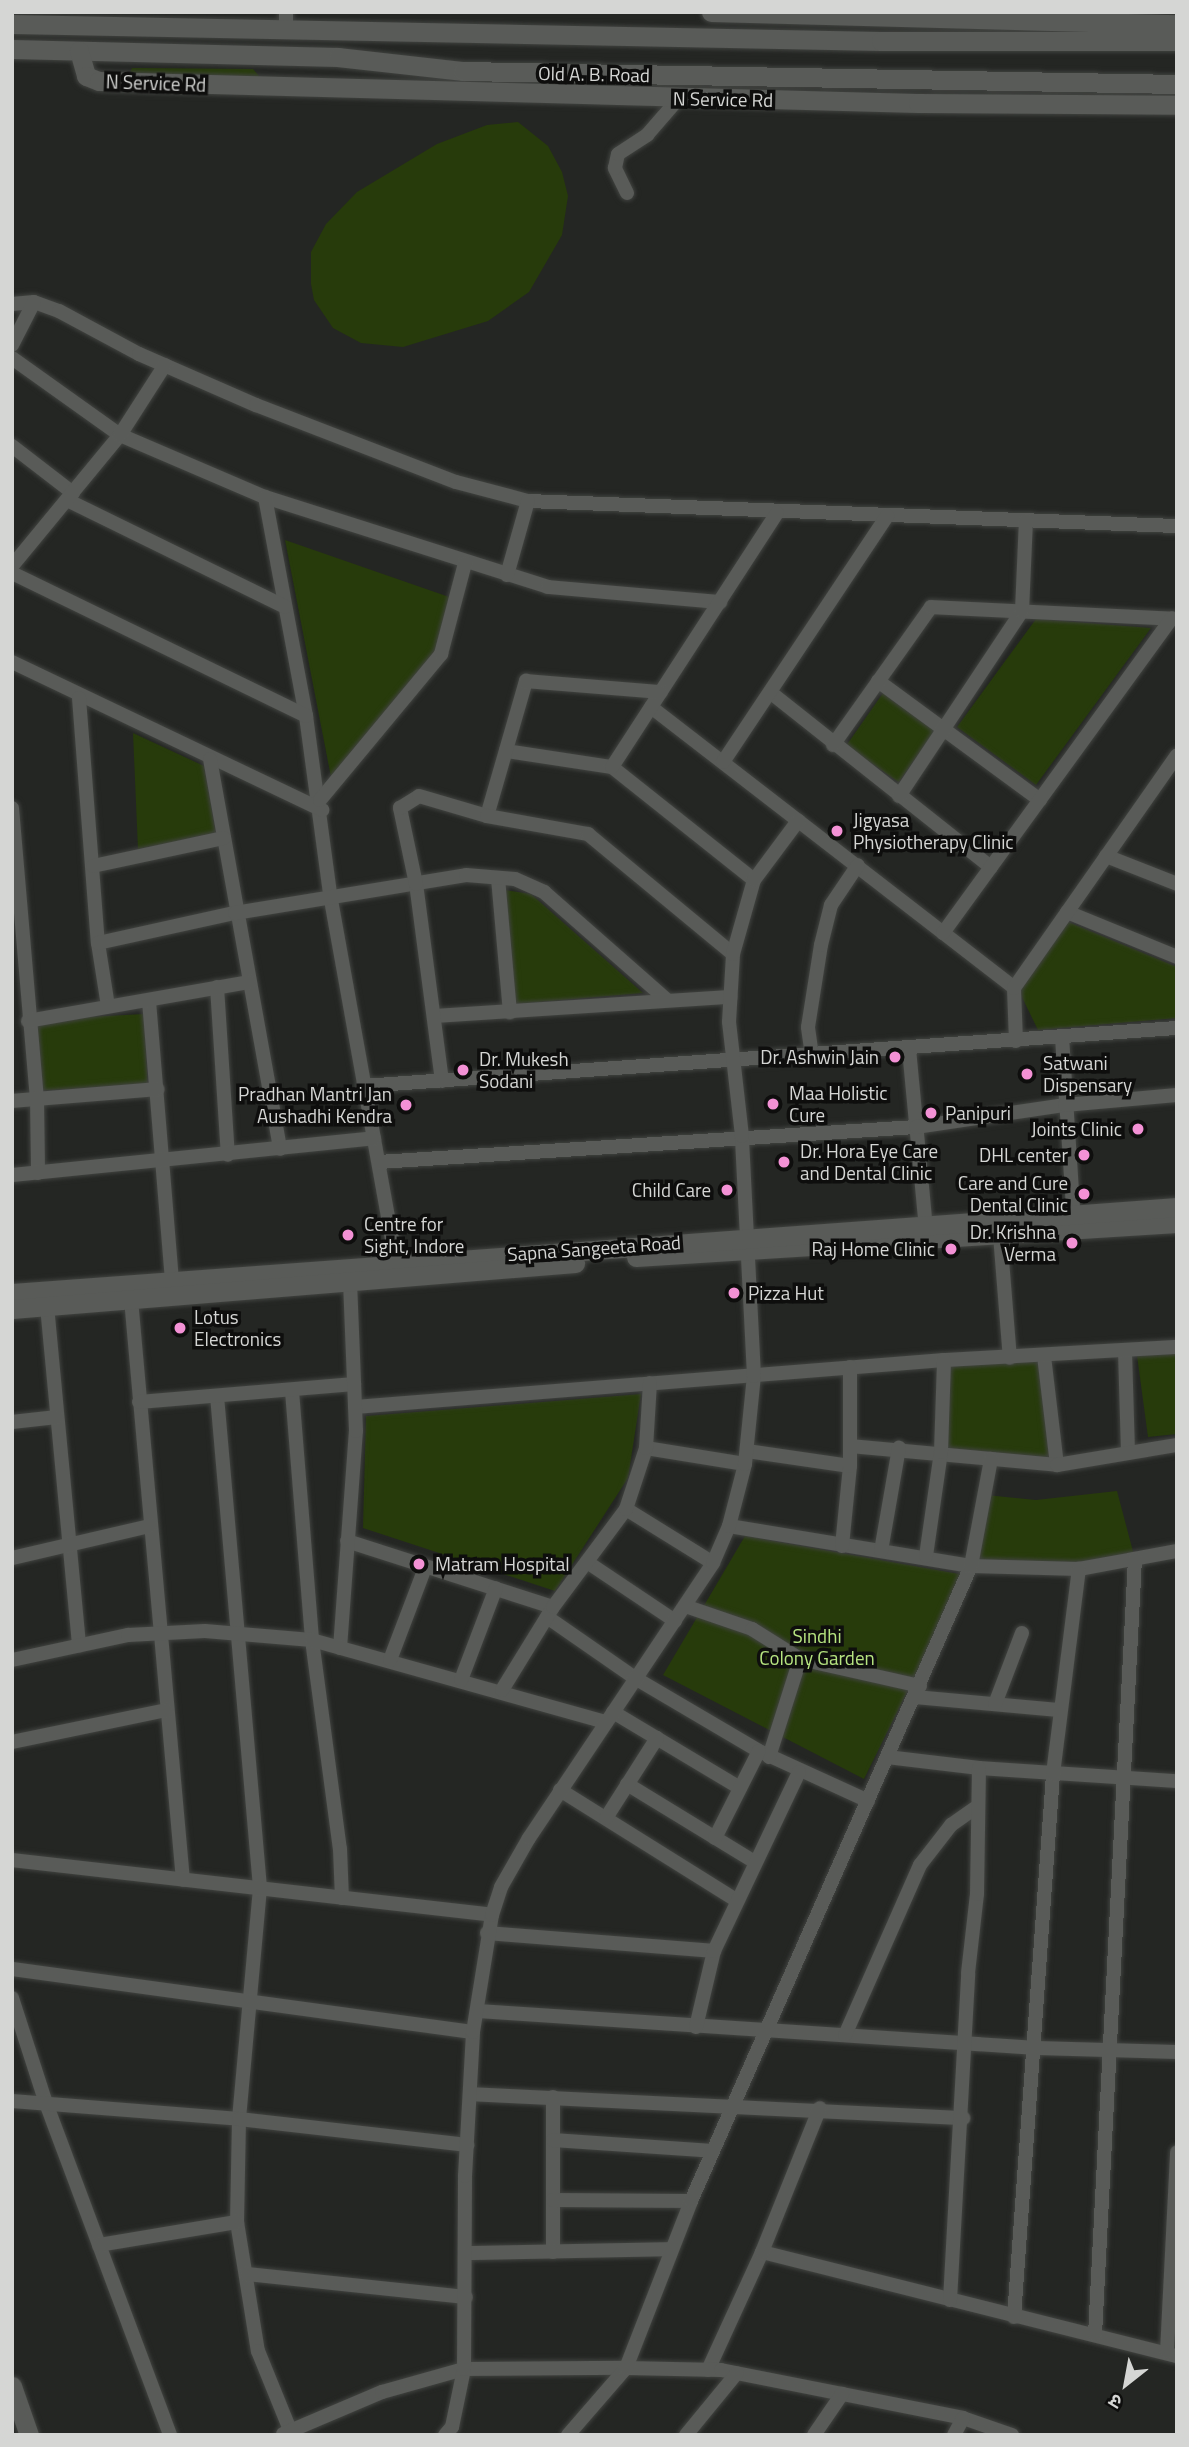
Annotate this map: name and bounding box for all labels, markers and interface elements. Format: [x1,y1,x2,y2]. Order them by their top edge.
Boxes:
street label: Old A. B. Road [538,62,650,86]
street label: N Service Rd [105,70,207,96]
street label: N Service Rd [673,87,773,111]
place label: Jigyasa Physiotherapy Clinic [853,809,1014,853]
marker: Jigyasa Physiotherapy Clinic [827,821,847,841]
place label: Dr. Ashwin Jain [760,1046,879,1068]
marker: Dr. Ashwin Jain [885,1047,905,1067]
place label: Dr. Mukesh Sodani [479,1048,569,1092]
place label: Satwani Dispensary [1043,1052,1132,1096]
marker: Dr. Mukesh Sodani [453,1060,473,1080]
marker: Satwani Dispensary [1017,1064,1037,1084]
place label: Maa Holistic Cure [789,1082,887,1126]
place label: Pradhan Mantri Jan Aushadhi Kendra [238,1083,392,1127]
marker: Maa Holistic Cure [763,1094,783,1114]
marker: Pradhan Mantri Jan Aushadhi Kendra [398,1097,414,1113]
place label: Panipuri [945,1102,1011,1124]
marker: Panipuri [923,1105,939,1121]
place label: Joints Clinic [1031,1118,1122,1140]
marker: Joints Clinic [1128,1119,1148,1139]
place label: Dr. Hora Eye Care and Dental Clinic [800,1140,938,1184]
place label: DHL center [979,1144,1068,1166]
marker: DHL center [1074,1145,1094,1165]
marker: Dr. Hora Eye Care and Dental Clinic [774,1152,794,1172]
place label: Care and Cure Dental Clinic [958,1172,1068,1216]
place label: Child Care [632,1179,711,1201]
marker: Child Care [717,1180,737,1200]
marker: Care and Cure Dental Clinic [1074,1184,1094,1204]
place label: Centre for Sight, Indore [364,1213,464,1257]
place label: Dr. Krishna Verma [970,1221,1056,1265]
marker: Centre for Sight, Indore [338,1225,358,1245]
street label: Sapna Sangeeta Road [506,1231,682,1265]
marker: Dr. Krishna Verma [1062,1233,1082,1253]
place label: Raj Home Clinic [811,1238,935,1260]
marker: Raj Home Clinic [941,1239,961,1259]
place label: Pizza Hut [748,1282,824,1304]
marker: Pizza Hut [726,1285,742,1301]
place label: Lotus Electronics [194,1306,281,1350]
marker: Lotus Electronics [172,1320,188,1336]
place label: Matram Hospital [435,1553,570,1575]
marker: Matram Hospital [409,1554,429,1574]
park label: Sindhi Colony Garden [759,1625,875,1669]
north arrow [1091,2349,1161,2419]
text: उ [1103,2387,1127,2418]

